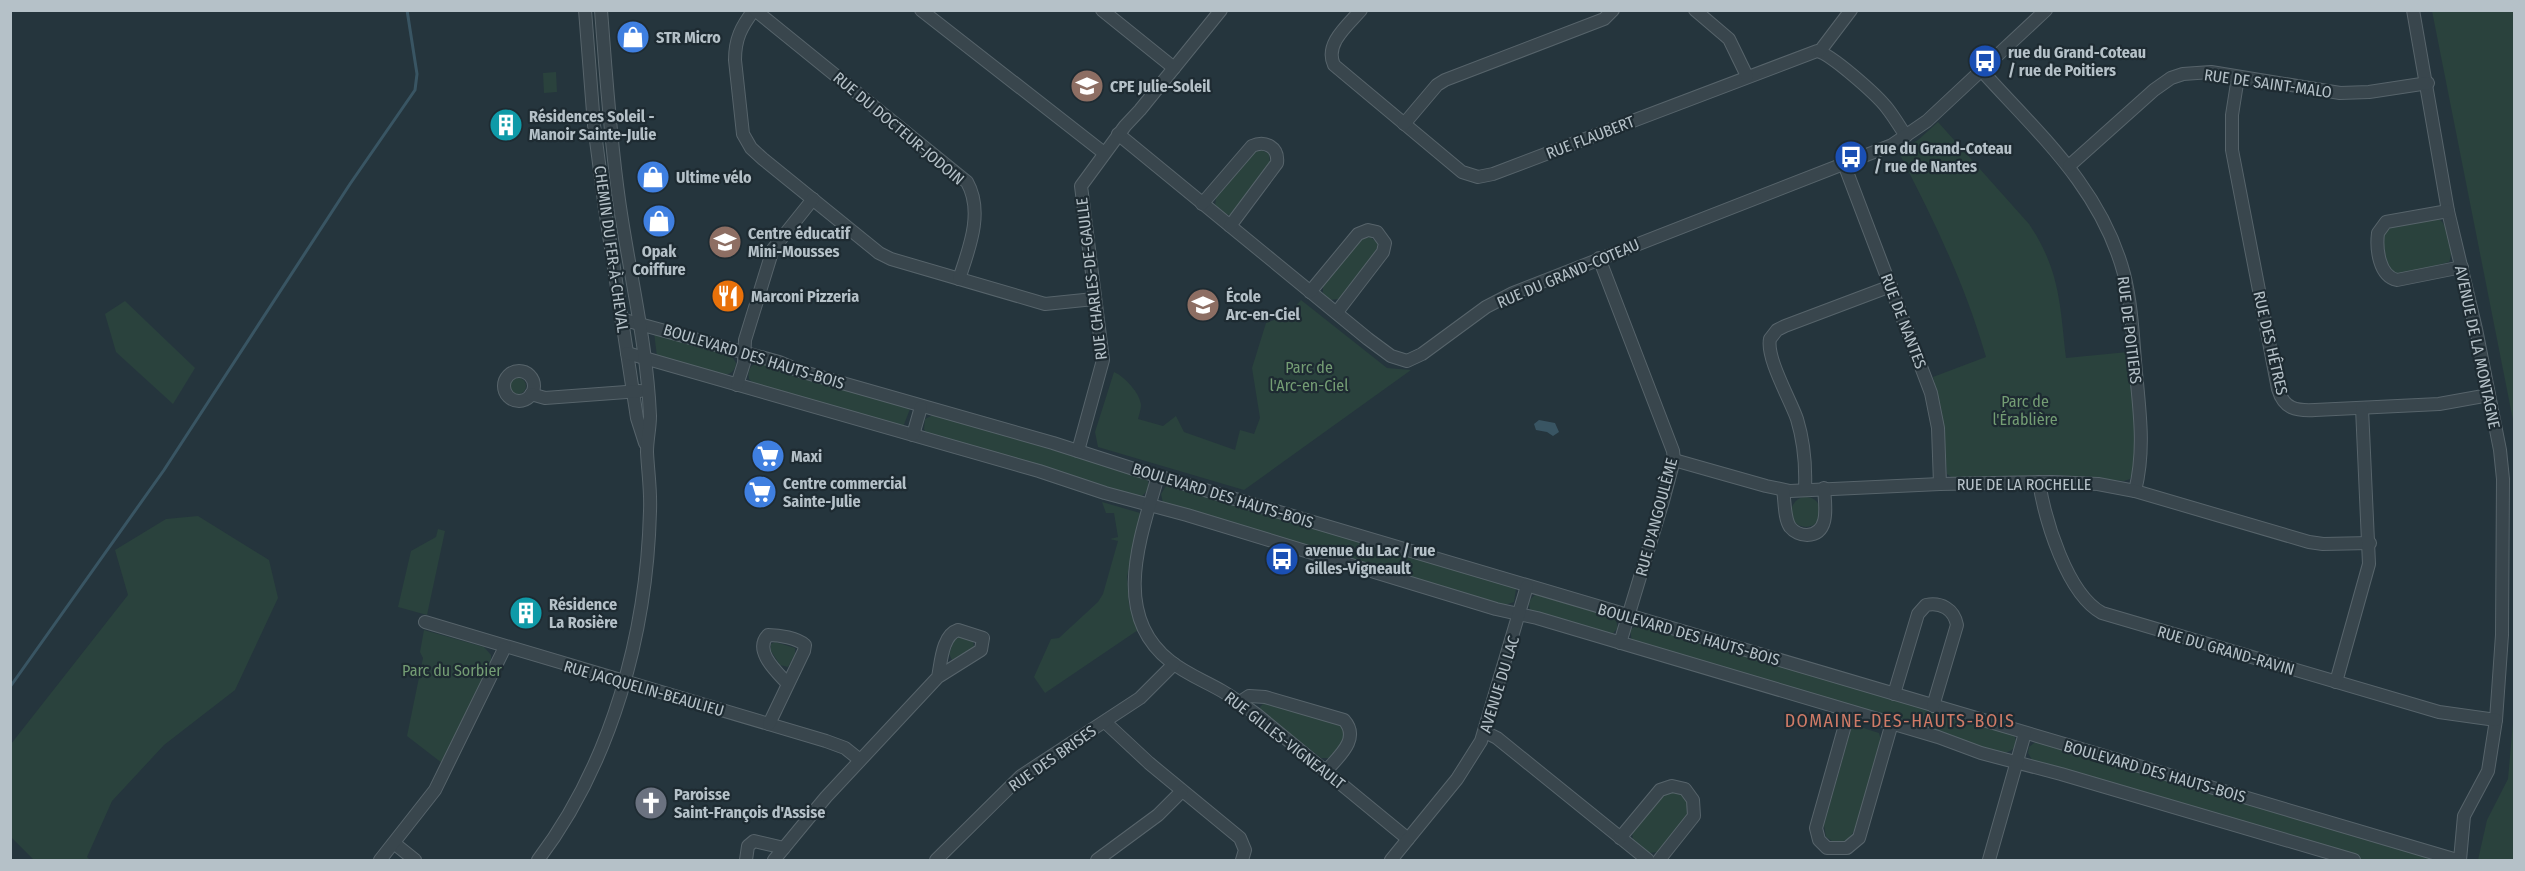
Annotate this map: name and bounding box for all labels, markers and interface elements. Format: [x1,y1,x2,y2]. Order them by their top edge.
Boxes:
shop icon: STR Micro [615,19,651,55]
place label: STR Micro [656,28,721,47]
bus stop icon: rue du Grand-Coteau / rue de Poitiers [1967,43,2003,79]
place label: rue du Grand-Coteau / rue de Poitiers [2008,43,2146,80]
street label: RUE DE SAINT-MALO [2203,65,2333,102]
street label: RUE DU DOCTEUR-JODOIN [829,68,968,189]
school or university icon: CPE Julie-Soleil [1069,68,1105,104]
place label: CPE Julie-Soleil [1110,77,1211,96]
building icon: Résidences Soleil - Manoir Sainte-Julie [488,107,524,143]
place label: Résidences Soleil - Manoir Sainte-Julie [529,107,656,144]
street label: RUE FLAUBERT [1543,112,1638,163]
bus stop icon: rue du Grand-Coteau / rue de Nantes [1833,139,1869,175]
place label: rue du Grand-Coteau / rue de Nantes [1874,139,2012,176]
shop icon: Ultime vélo [635,159,671,195]
street label: CHEMIN DU FER-À-CHEVAL [590,164,633,334]
place label: Ultime vélo [676,168,752,187]
street label: RUE CHARLES-DE-GAULLE [1072,197,1111,361]
shop icon: Opak Coiffure [641,203,677,239]
school or university icon: Centre éducatif Mini-Mousses [707,224,743,260]
place label: Centre éducatif Mini-Mousses [748,224,852,261]
street label: RUE DU GRAND-COTEAU [1494,235,1642,312]
place label: Opak Coiffure [632,242,686,279]
street label: AVENUE DE LA MONTAGNE [2451,264,2504,430]
street label: RUE DE NANTES [1877,271,1930,371]
street label: RUE DE POITIERS [2113,275,2146,385]
restaurant icon: Marconi Pizzeria [710,278,746,314]
place label: École Arc-en-Ciel [1225,286,1301,324]
place label: Marconi Pizzeria [751,287,859,306]
school or university icon: École Arc-en-Ciel [1185,287,1221,323]
street label: RUE DES HÊTRES [2249,289,2292,397]
street label: BOULEVARD DES HAUTS-BOIS [661,320,847,393]
park label: Parc de l'Arc-en-Ciel [1270,358,1348,395]
park label: Parc de l'Érablière [1992,392,2058,429]
supermarket icon: Maxi [750,438,786,474]
place label: Maxi [791,447,822,466]
street label: RUE D'ANGOULÈME [1632,456,1681,578]
street label: BOULEVARD DES HAUTS-BOIS [1130,459,1316,532]
supermarket icon: Centre commercial Sainte-Julie [742,474,778,510]
place label: Centre commercial Sainte-Julie [783,474,907,511]
street label: RUE DE LA ROCHELLE [1957,475,2091,494]
bus stop icon: avenue du Lac / rue Gilles-Vigneault [1264,541,1300,577]
place label: avenue du Lac / rue Gilles-Vigneault [1305,541,1435,578]
building icon: Résidence La Rosière [508,595,544,631]
place label: Résidence La Rosière [549,595,618,632]
street label: BOULEVARD DES HAUTS-BOIS [1596,599,1782,670]
street label: RUE DU GRAND-RAVIN [2155,622,2297,679]
street label: AVENUE DU LAC [1476,633,1523,735]
street label: RUE JACQUELIN-BEAULIEU [562,657,726,720]
park label: Parc du Sorbier [402,661,502,680]
street label: RUE GILLES-VIGNEAULT [1221,688,1349,794]
district label: DOMAINE-DES-HAUTS-BOIS [1785,710,2015,732]
street label: RUE DES BRISES [1005,721,1100,796]
street label: BOULEVARD DES HAUTS-BOIS [2062,736,2248,807]
church icon: Paroisse Saint-François d'Assise [633,785,669,821]
place label: Paroisse Saint-François d'Assise [674,785,825,823]

